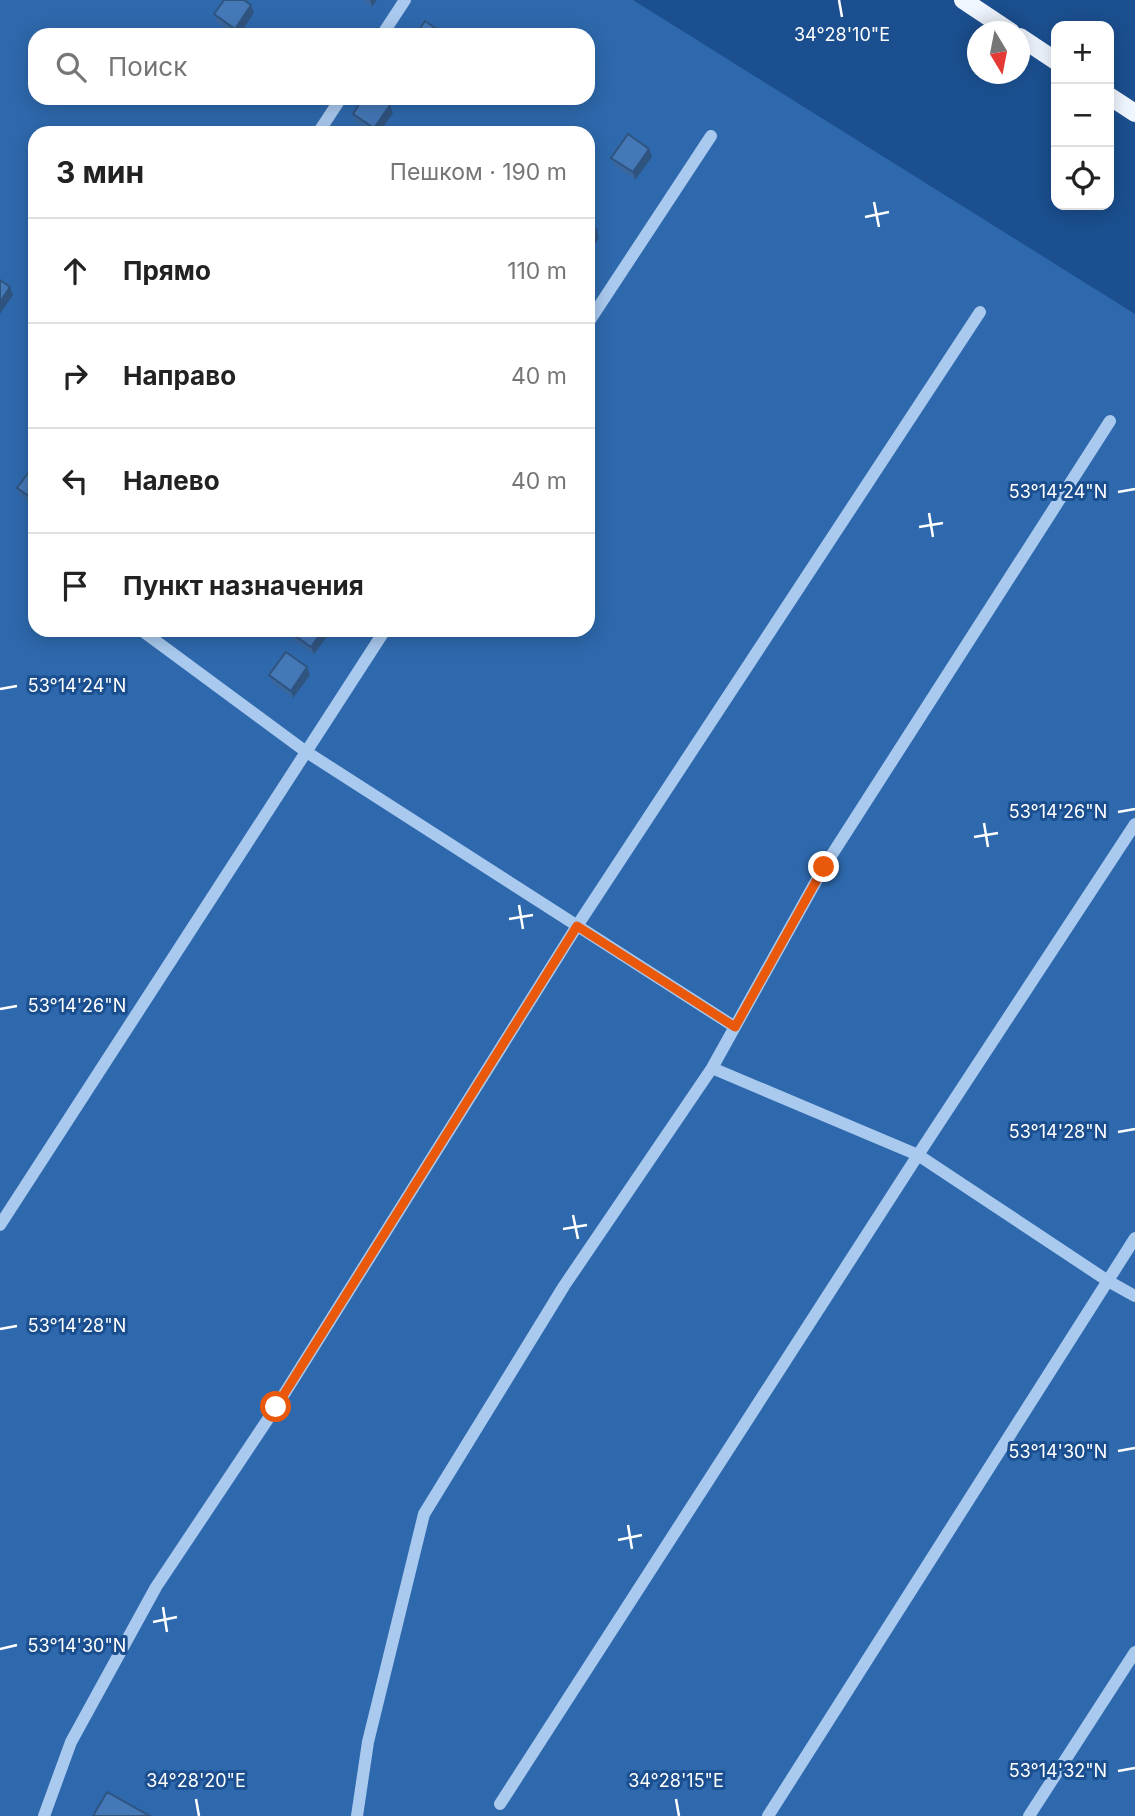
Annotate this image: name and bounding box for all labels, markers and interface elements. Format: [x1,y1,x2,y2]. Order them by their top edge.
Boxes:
north arrow [967,21,1030,84]
map controls [1051,21,1114,210]
button: + [1051,21,1114,84]
text: 34°28'10"E [794,24,890,45]
search box [28,28,595,105]
icon: search [52,48,90,86]
text: Поиск [108,51,187,82]
button: − [1051,84,1114,147]
button: locate [1051,147,1114,210]
text: 3 мин [56,154,144,190]
text: Пешком · 190 m [390,158,567,186]
icon: ahead [56,252,94,290]
text: Прямо [123,255,211,286]
text: 110 m [507,257,567,285]
icon: right [56,357,94,395]
text: Направо [123,360,236,391]
text: 40 m [511,362,567,390]
icon: left [56,462,94,500]
text: Налево [123,465,220,496]
text: 40 m [511,467,567,495]
text: 53°14'24"N [1009,481,1107,502]
icon: arrive [56,567,94,605]
text: Пункт назначения [123,570,364,601]
text: 53°14'24"N [28,675,126,696]
text: 53°14'26"N [1009,801,1107,822]
route end [808,851,839,882]
text: 53°14'26"N [28,995,126,1016]
text: 53°14'28"N [1009,1121,1107,1142]
text: 53°14'28"N [28,1315,126,1336]
route start [260,1391,291,1422]
text: 53°14'30"N [1009,1441,1107,1462]
text: 53°14'30"N [28,1635,126,1656]
text: 53°14'32"N [1009,1760,1107,1781]
text: 34°28'20"E [146,1770,246,1791]
text: 34°28'15"E [628,1770,724,1791]

